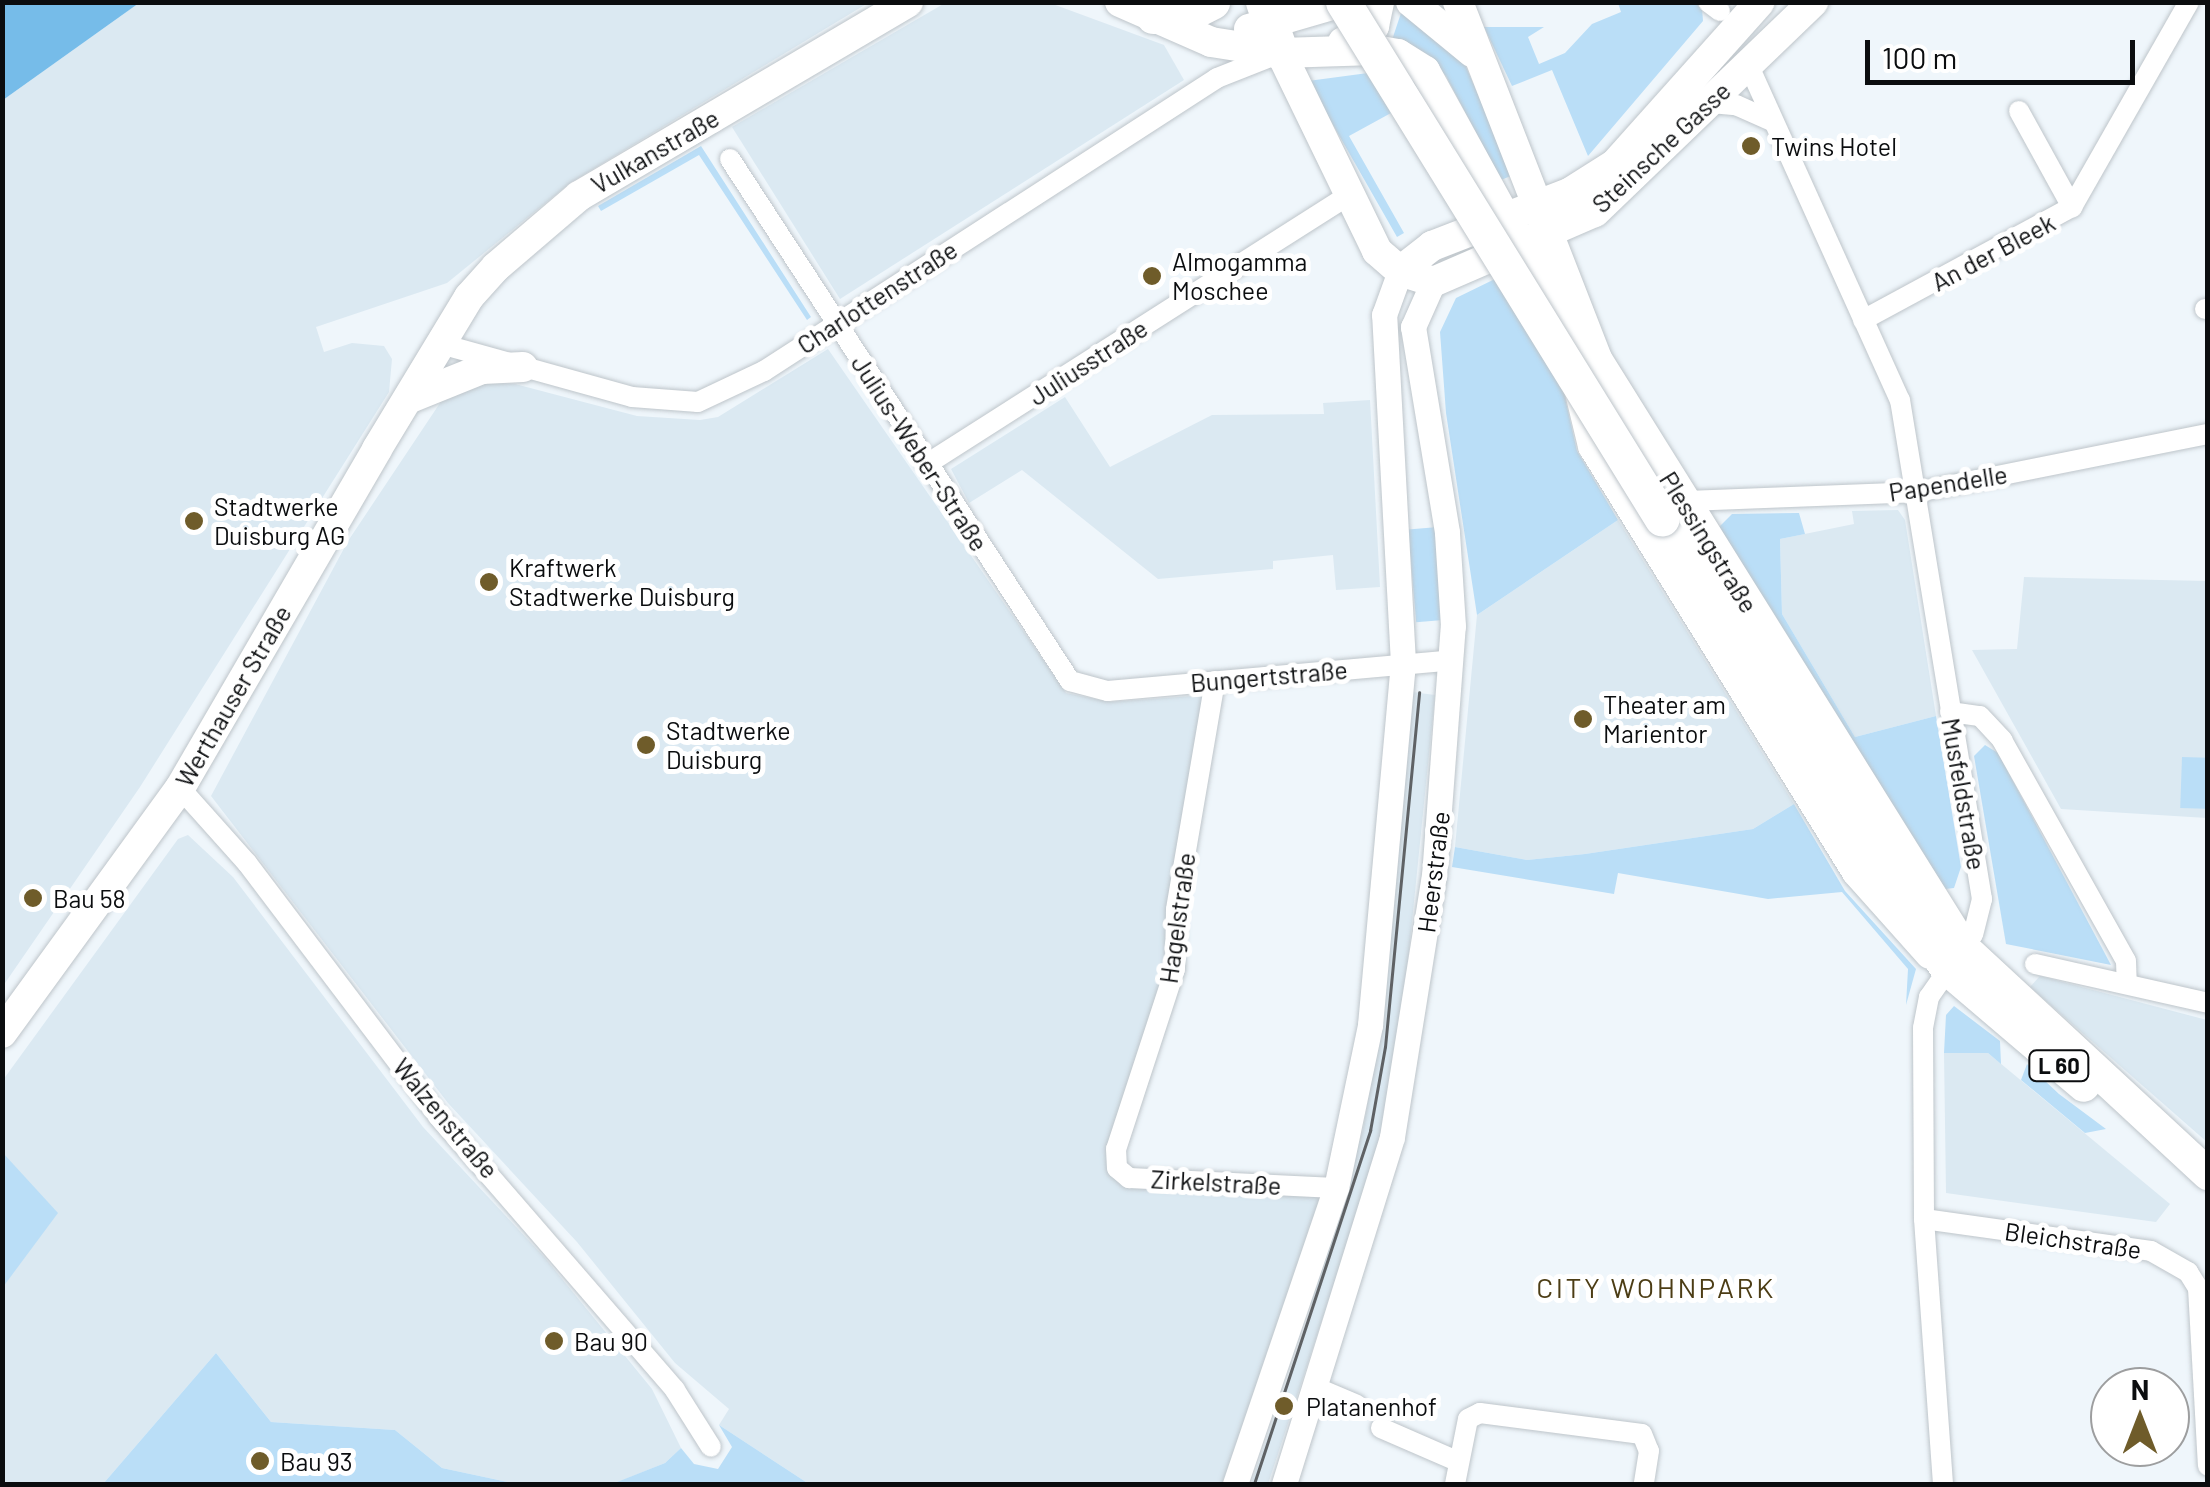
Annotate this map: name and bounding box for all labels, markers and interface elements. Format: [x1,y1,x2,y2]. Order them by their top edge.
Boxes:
scale bar [1870,20,2140,82]
text: 100 m [1882,39,1957,75]
street label: Steinsche Gasse [1586,75,1736,219]
street label: Vulkanstraße [586,102,724,200]
place label: Twins Hotel [1771,131,1897,161]
marker: Twins Hotel [1740,135,1762,157]
street label: An der Bleek [1926,207,2060,297]
street label: Charlottenstraße [791,234,963,360]
place label: Almogamma Moschee [1172,247,1307,306]
marker: Almogamma Moschee [1141,265,1163,287]
street label: Juliusstraße [1023,313,1153,411]
street label: Julius-Weber-Straße [845,349,995,557]
street label: Papendelle [1887,459,2009,507]
street label: Plessingstraße [1654,466,1764,618]
place label: Stadtwerke Duisburg AG [214,492,345,551]
marker: Stadtwerke Duisburg AG [183,510,205,532]
place label: Kraftwerk Stadtwerke Duisburg [509,553,735,612]
marker: Kraftwerk Stadtwerke Duisburg [478,571,500,593]
street label: Werthauser Straße [169,600,297,792]
street label: Bungertstraße [1189,654,1349,698]
place label: Theater am Marientor [1603,690,1726,749]
marker: Theater am Marientor [1572,708,1594,730]
place label: Stadtwerke Duisburg [666,716,791,775]
street label: Musfeldstraße [1936,716,1992,872]
marker: Stadtwerke Duisburg [635,734,657,756]
street label: Heerstraße [1411,810,1455,934]
street label: Hagelstraße [1153,851,1201,985]
place label: Bau 58 [53,883,126,913]
marker: Bau 58 [22,887,44,909]
road number: L 60 [2026,1049,2092,1083]
street label: Walzenstraße [387,1052,505,1184]
street label: Zirkelstraße [1150,1164,1282,1200]
street label: Bleichstraße [2003,1216,2143,1264]
district label: CITY WOHNPARK [1536,1270,1776,1304]
place label: Bau 90 [574,1326,648,1356]
marker: Bau 90 [543,1330,565,1352]
north arrow [2090,1367,2190,1467]
text: N [2131,1372,2149,1406]
place label: Platanenhof [1306,1391,1437,1421]
marker: Platanenhof [1271,1393,1297,1419]
place label: Bau 93 [280,1446,353,1476]
marker: Bau 93 [249,1450,271,1472]

